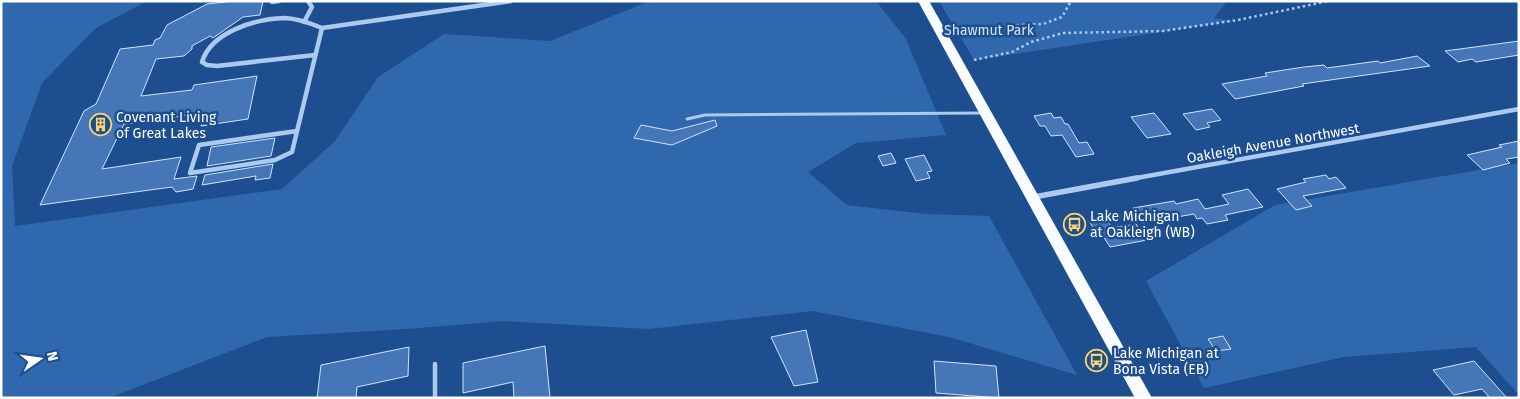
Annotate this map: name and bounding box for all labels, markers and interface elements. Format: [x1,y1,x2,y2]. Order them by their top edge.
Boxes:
park label: Shawmut Park [944,22,1035,39]
place label: Covenant Living of Great Lakes [116,109,217,142]
building icon: Covenant Living of Great Lakes [88,113,112,137]
street label: Oakleigh Avenue Northwest [1185,120,1362,167]
place label: Lake Michigan at Oakleigh (WB) [1090,208,1195,241]
bus stop icon: Lake Michigan at Oakleigh (WB) [1062,212,1086,236]
north arrow [15,334,65,384]
place label: Lake Michigan at Bona Vista (EB) [1113,345,1220,378]
bus stop icon: Lake Michigan at Bona Vista (EB) [1085,349,1109,373]
text: N [43,350,62,363]

